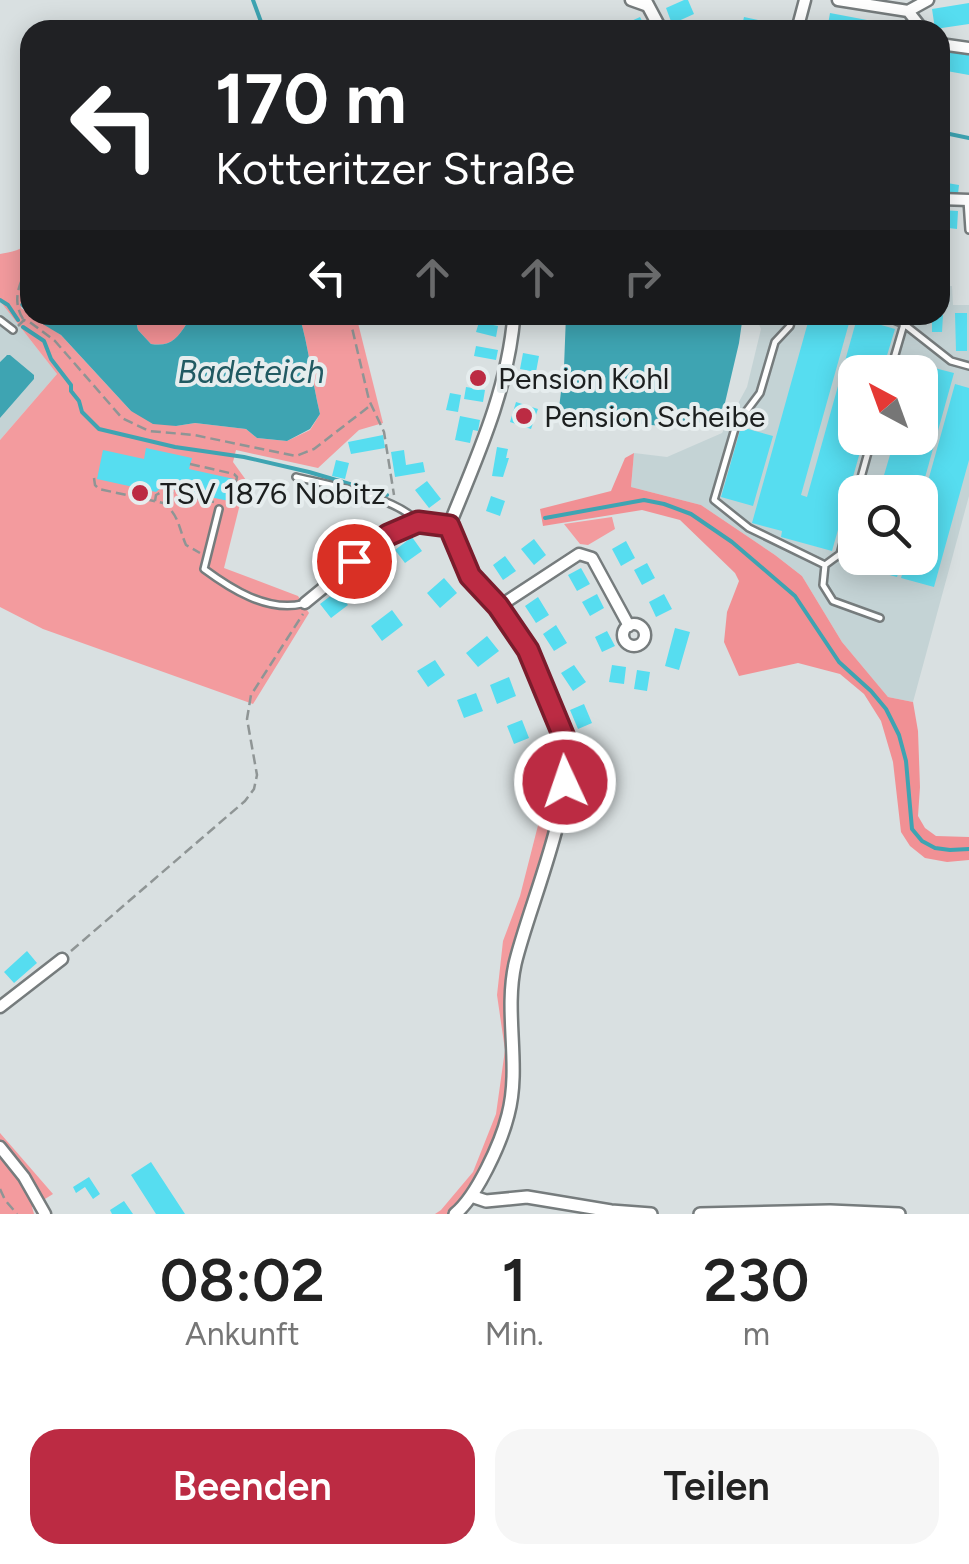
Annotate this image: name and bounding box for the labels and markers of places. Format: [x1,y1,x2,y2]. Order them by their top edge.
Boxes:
place label: Pension Kohl [498,360,669,397]
marker: Pension Kohl [467,367,489,389]
place label: Pension Scheibe [544,398,765,435]
marker: Pension Scheibe [513,405,535,427]
place label: TSV 1876 Nobitz [160,475,386,512]
marker: TSV 1876 Nobitz [129,482,151,504]
pin [312,519,397,604]

